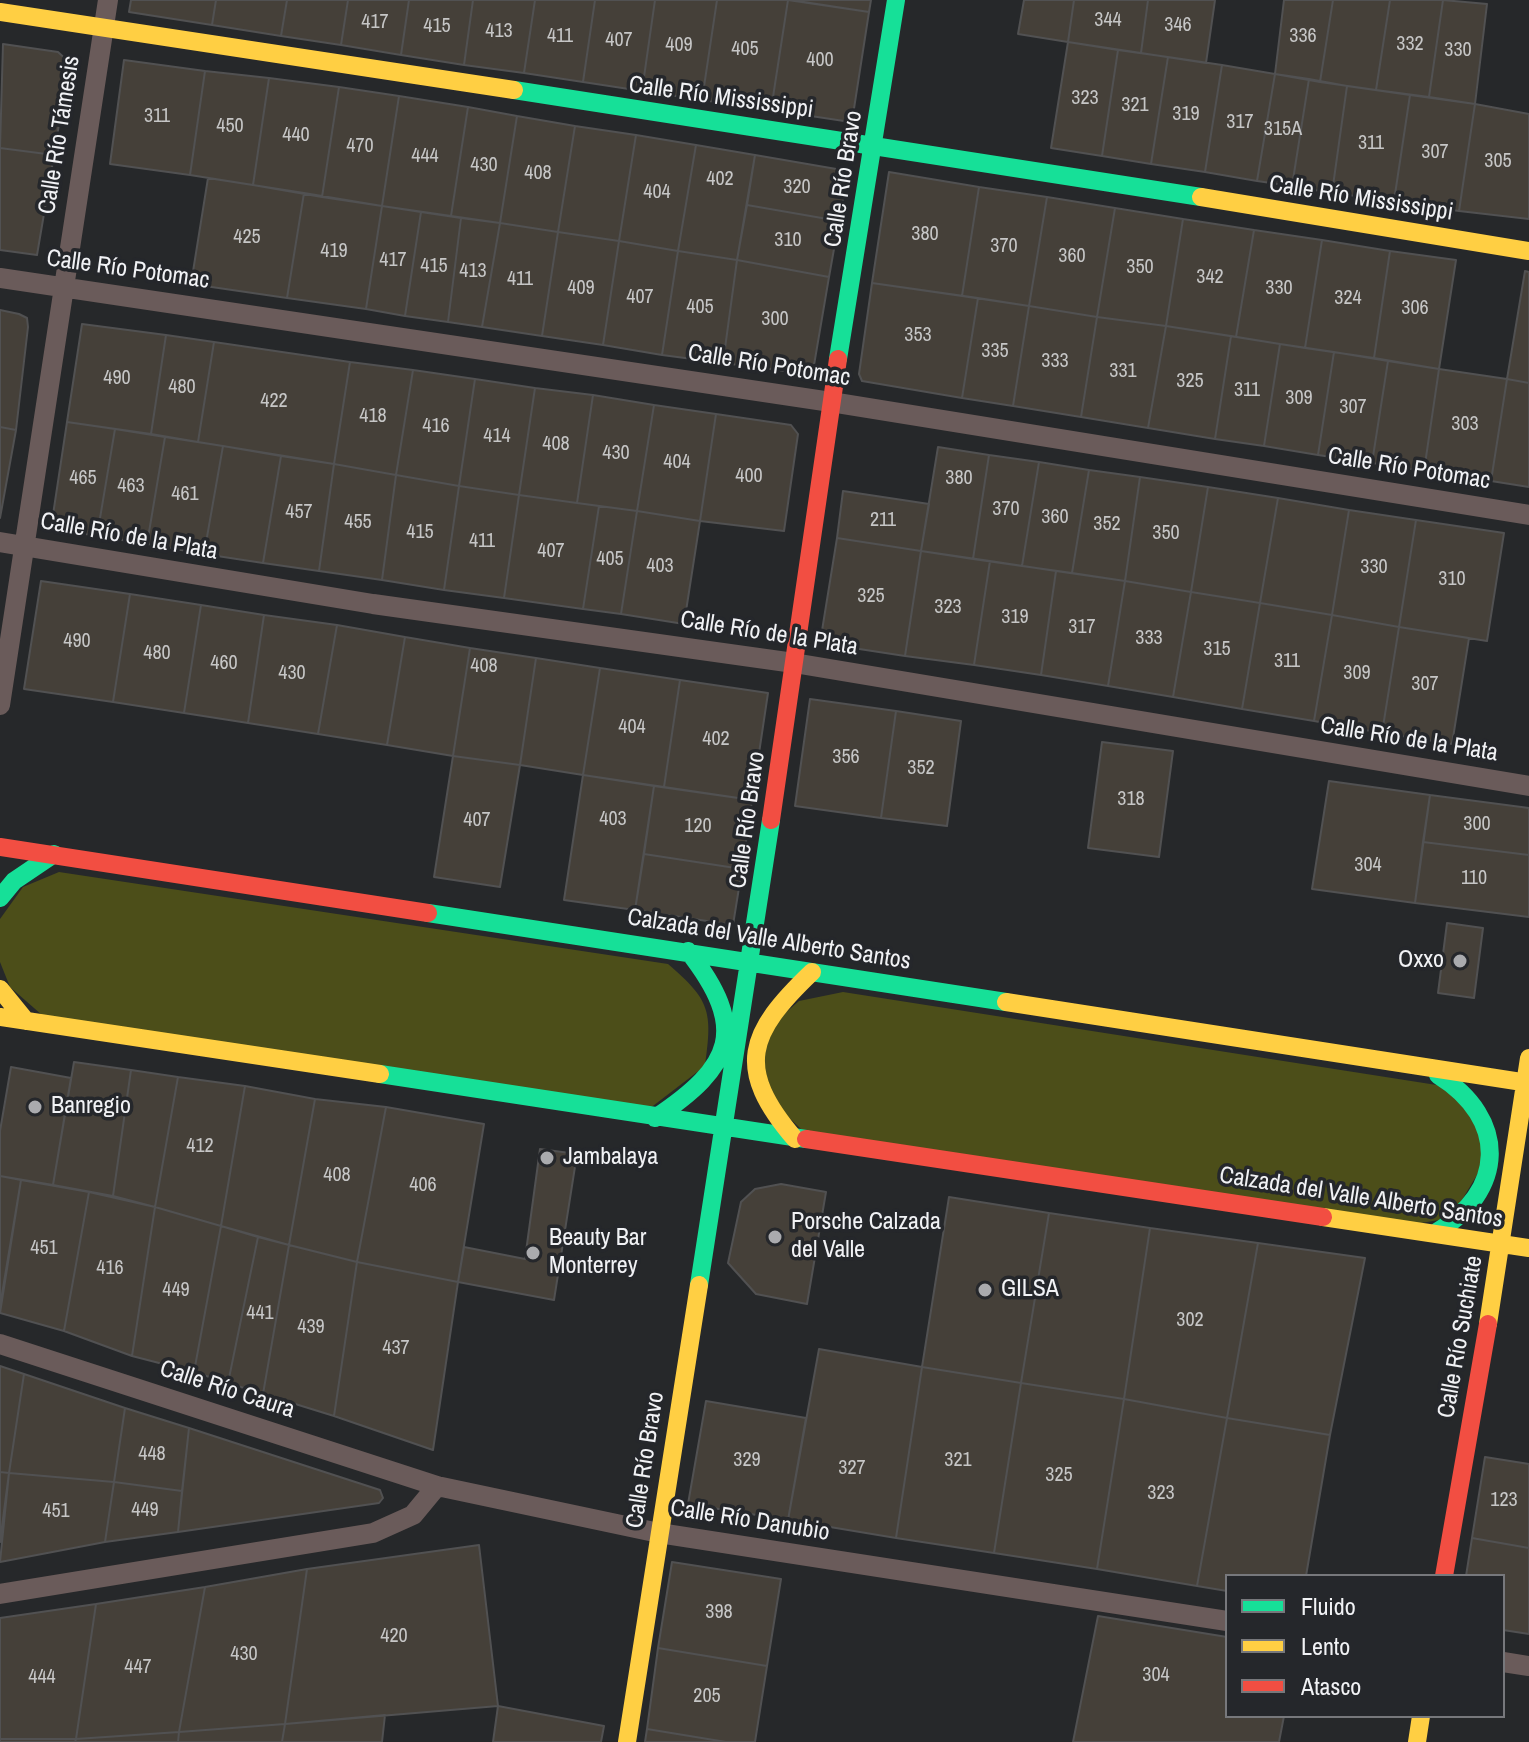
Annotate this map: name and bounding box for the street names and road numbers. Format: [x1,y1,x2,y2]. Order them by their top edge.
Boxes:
street label: Calle Río Támesis [33,54,87,216]
street label: Calle Río Mississippi [627,71,815,125]
street label: Calle Río Bravo [819,109,869,249]
street label: Calle Río Mississippi [1267,170,1455,228]
street label: Calle Río Potomac [45,244,211,296]
street label: Calle Río Potomac [686,339,852,393]
street label: Calle Río Potomac [1326,442,1492,496]
street label: Calle Río de la Plata [38,507,220,567]
street label: Calle Río de la Plata [678,606,860,662]
street label: Calle Río de la Plata [1318,712,1500,768]
street label: Calle Río Bravo [724,750,772,890]
street label: Calzada del Valle Alberto Santos [625,903,913,977]
street label: Calzada del Valle Alberto Santos [1217,1161,1505,1235]
street label: Calle Río Suchiate [1433,1254,1489,1420]
street label: Calle Río Caura [156,1355,298,1425]
street label: Calle Río Bravo [621,1390,671,1530]
street label: Calle Río Danubio [668,1494,832,1548]

